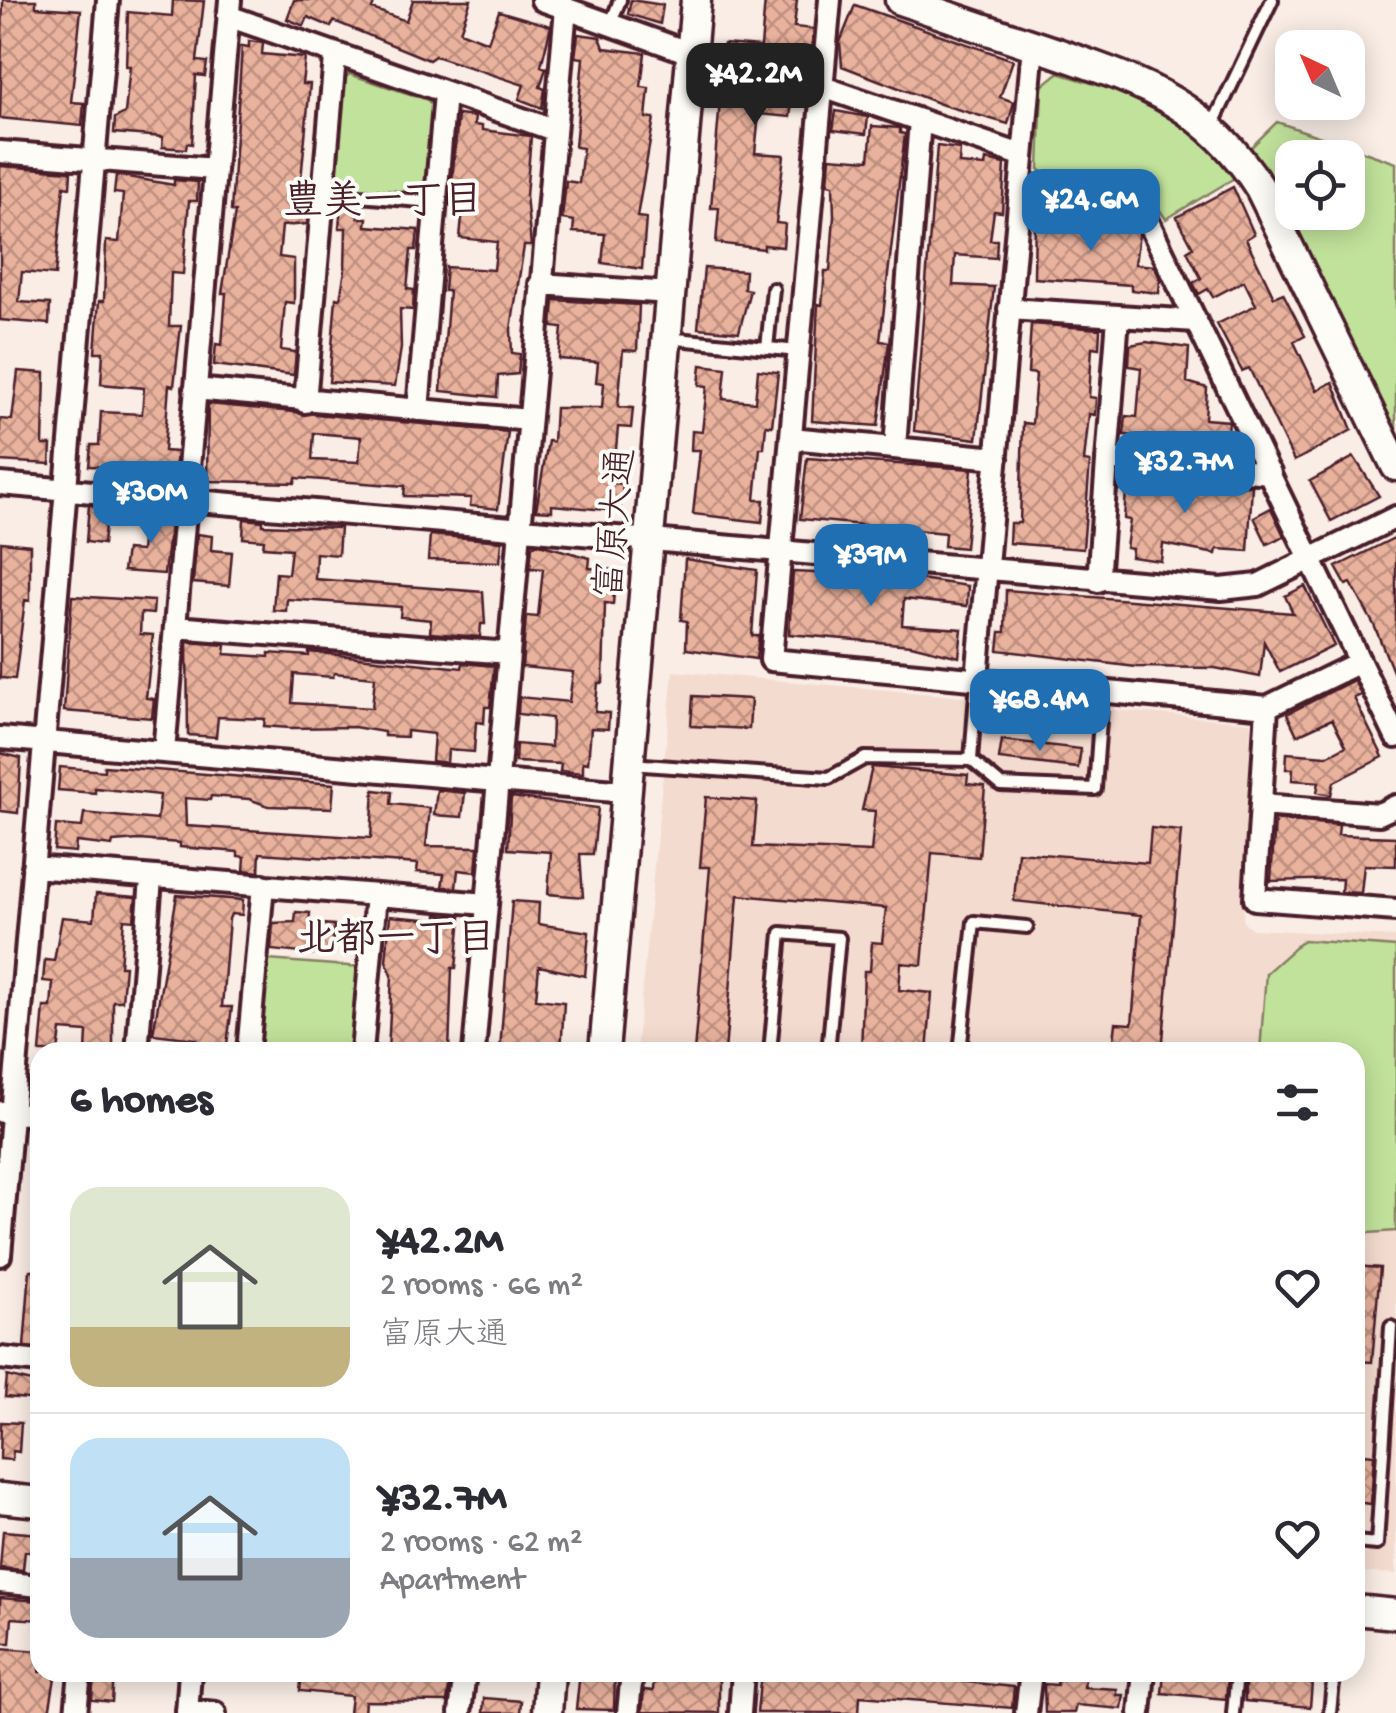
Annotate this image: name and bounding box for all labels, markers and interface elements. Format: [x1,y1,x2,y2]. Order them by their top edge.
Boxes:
north arrow [1275,30,1365,120]
map controls [1275,30,1365,230]
pin: ¥42.2M [674,43,836,128]
text: ¥42.2M [708,56,802,94]
button: locate [1275,140,1365,230]
pin: ¥24.6M [1010,169,1172,254]
district label: 豊美一丁目 [283,179,483,228]
text: ¥24.6M [1044,182,1138,220]
pin: ¥32.7M [1104,431,1266,516]
text: ¥32.7M [1137,444,1233,482]
street label: 富原大通 [588,446,648,601]
pin: ¥30M [92,461,210,546]
text: ¥30M [115,474,187,512]
pin: ¥39M [812,524,930,609]
text: ¥39M [836,537,906,575]
pin: ¥68.4M [959,669,1121,754]
text: ¥68.4M [992,682,1088,720]
district label: 北都一丁目 [296,917,496,966]
icon: filters [1270,1075,1325,1130]
text: 6 homes [70,1078,213,1127]
text: ¥42.2M [380,1219,503,1268]
icon: home [150,1227,270,1347]
icon: heart [1270,1260,1325,1315]
text: 2 rooms · 66 m² [380,1268,583,1306]
text: 富原大通 [380,1318,508,1356]
text: ¥32.7M [380,1476,506,1525]
icon: home [150,1478,270,1598]
icon: heart [1270,1511,1325,1566]
text: 2 rooms · 62 m² [380,1525,582,1563]
text: Apartment [380,1563,524,1601]

